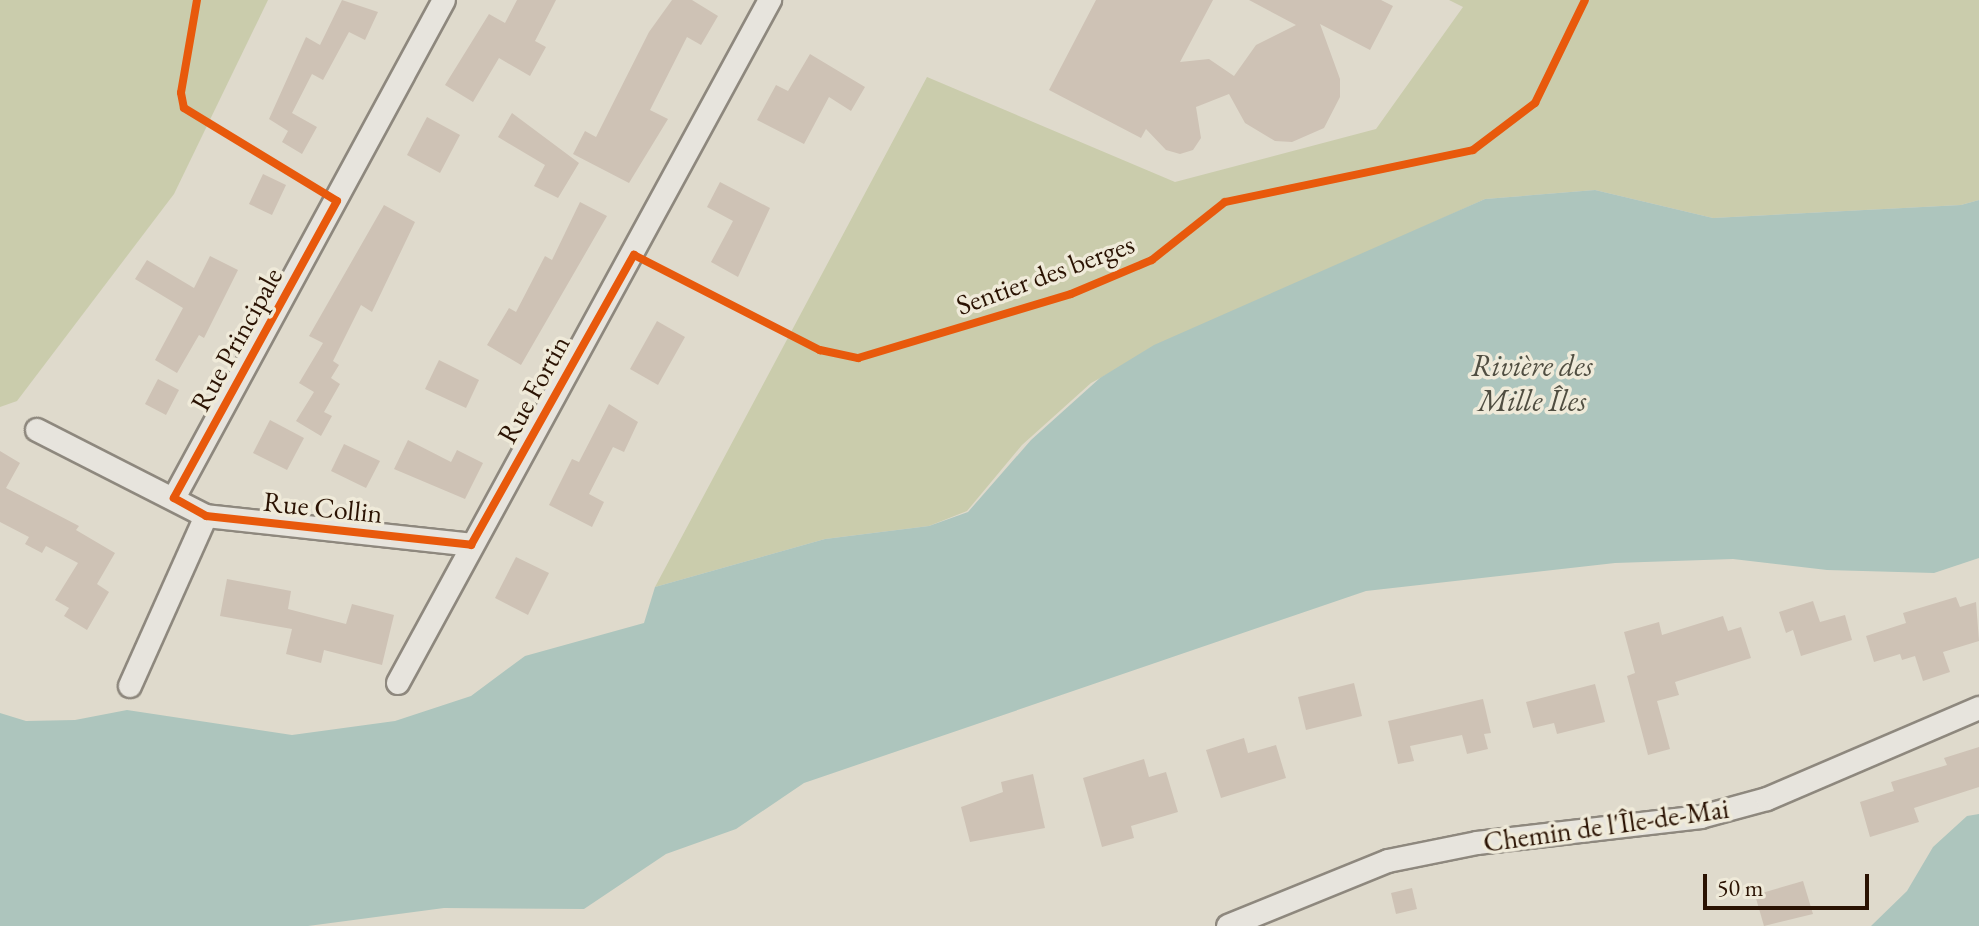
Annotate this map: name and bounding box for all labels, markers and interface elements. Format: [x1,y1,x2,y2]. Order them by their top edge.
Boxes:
street label: Sentier des berges [951,226,1139,322]
street label: Rue Principale [183,261,289,417]
street label: Rue Fortin [490,329,576,449]
water label: Rivière des Mille Îles [1471,348,1593,418]
street label: Rue Collin [262,484,384,530]
street label: Chemin de l'Île-de-Mai [1481,791,1731,859]
scale bar [1707,858,1873,908]
text: 50 m [1717,872,1764,903]

